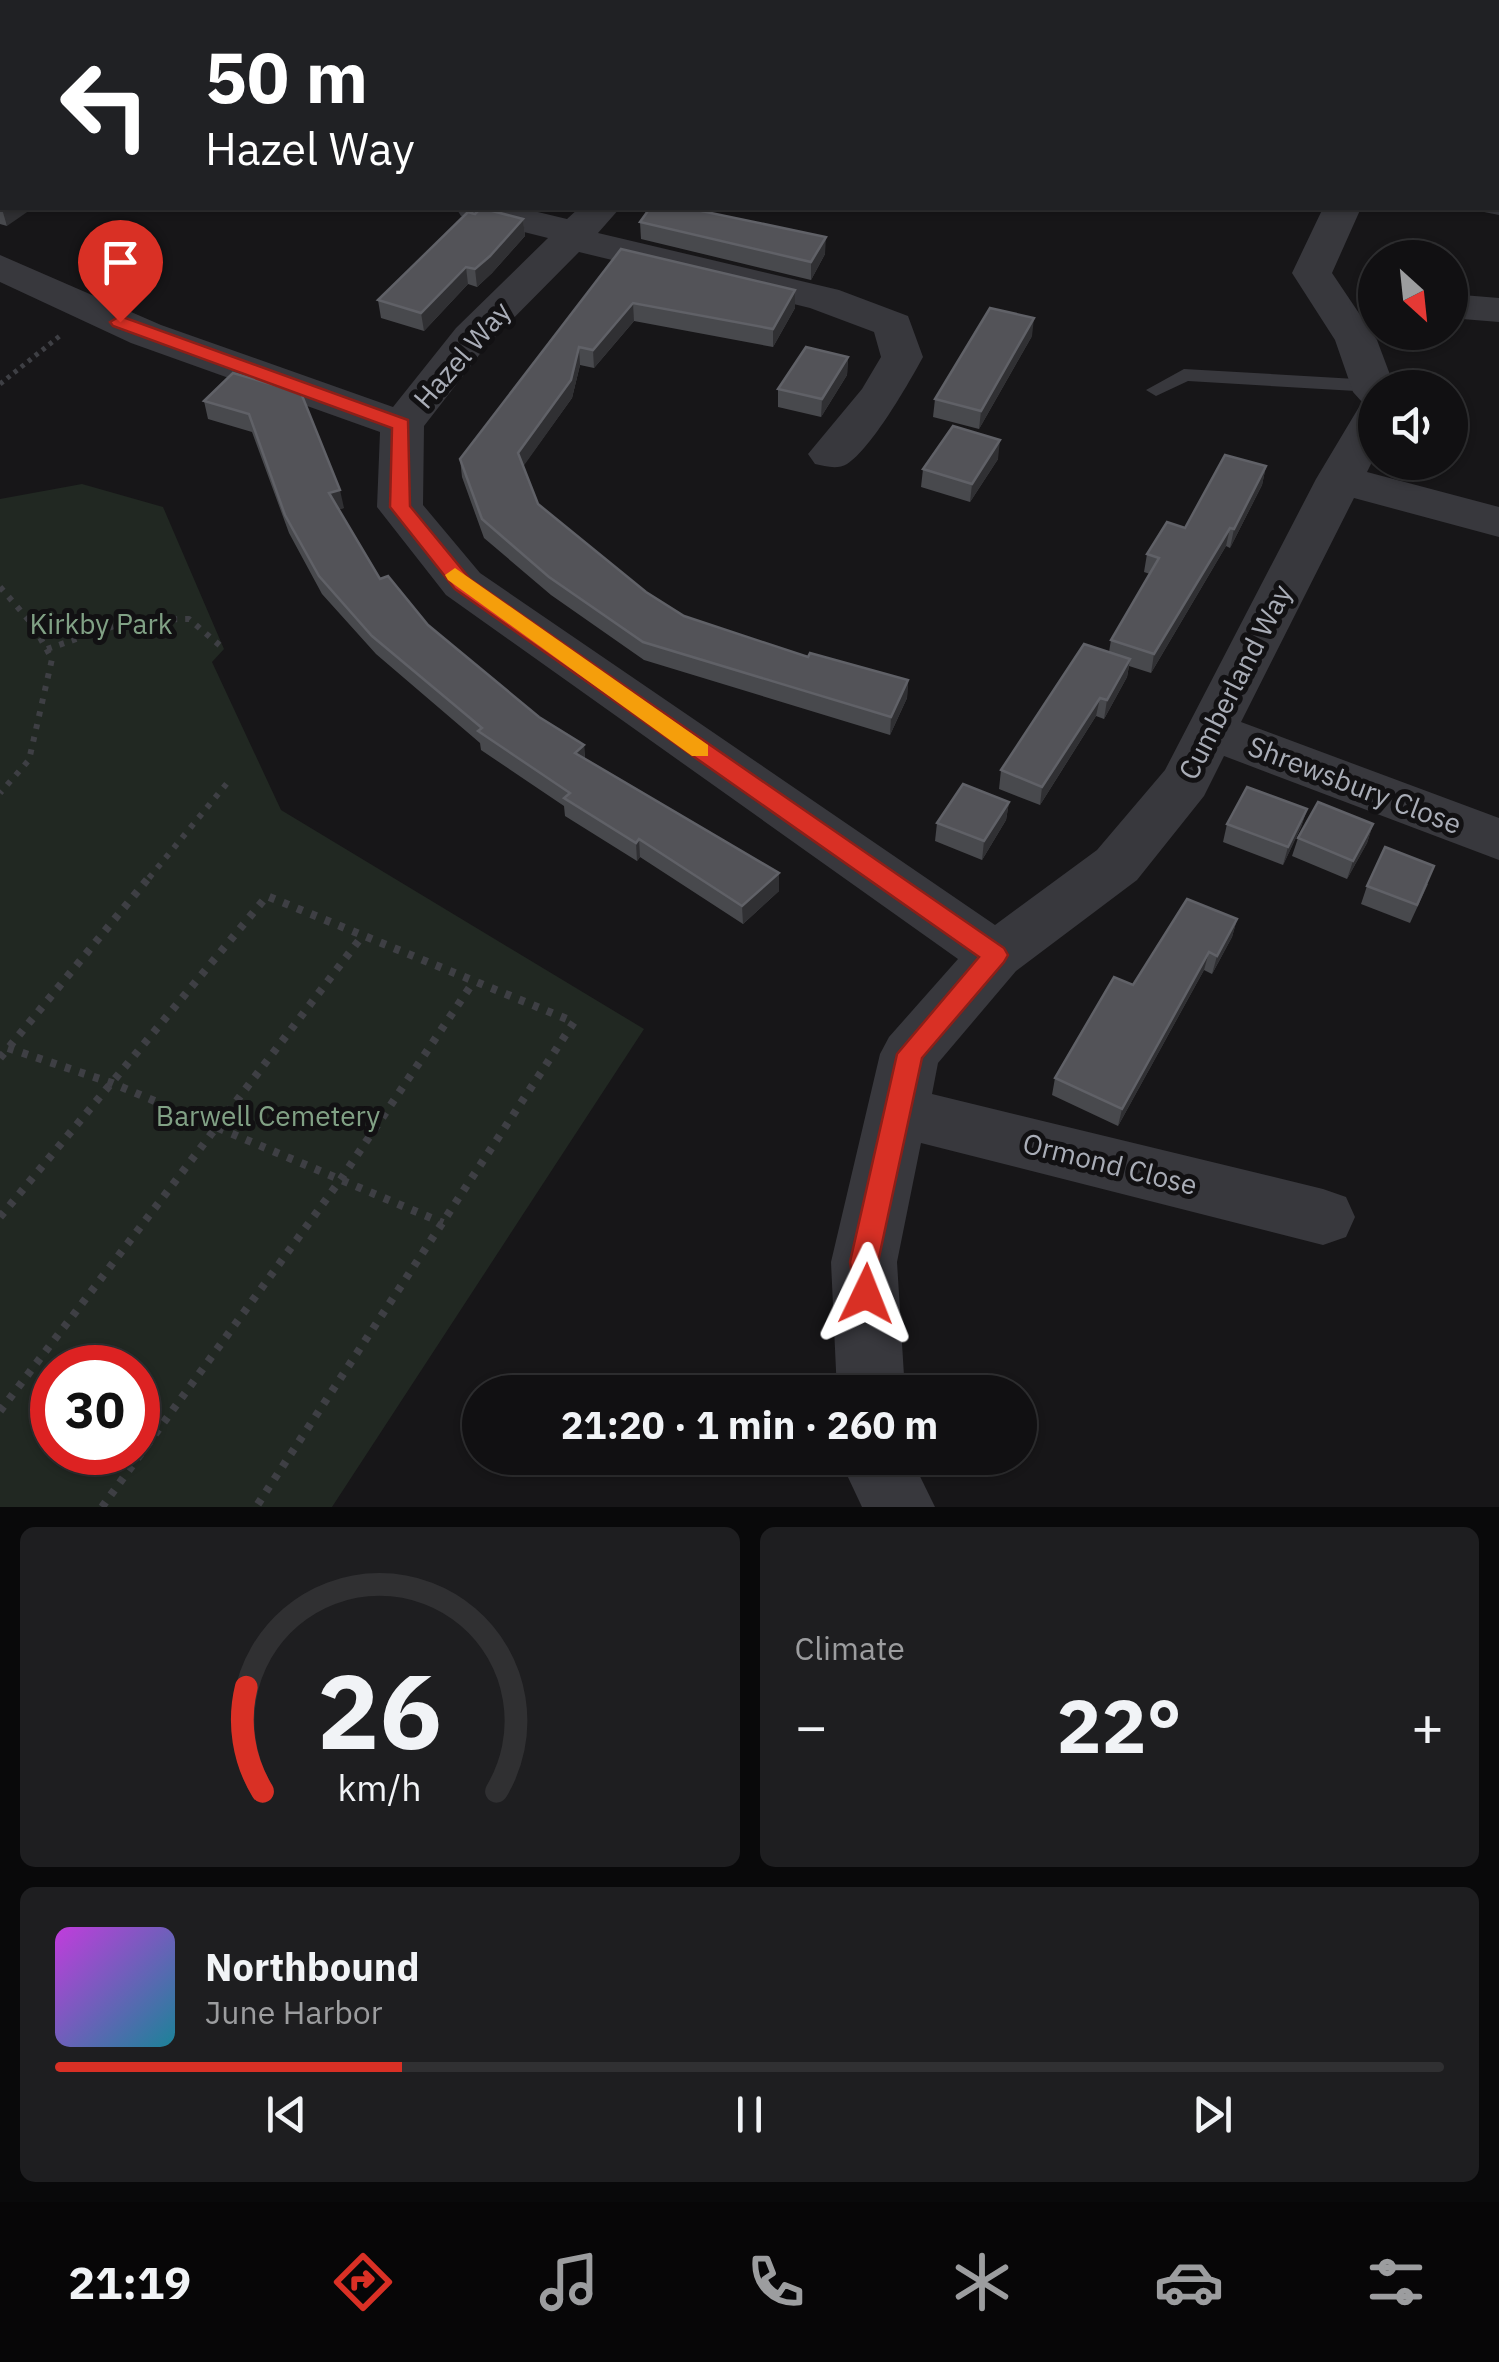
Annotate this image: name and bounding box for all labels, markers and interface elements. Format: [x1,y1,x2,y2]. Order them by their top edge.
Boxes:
text: 50 m [205,31,368,122]
icon: left [40,40,170,170]
text: Hazel Way [205,119,415,177]
pin [78,220,163,323]
icon: arrive [93,235,148,290]
north arrow [1358,240,1468,350]
map controls [1358,240,1468,480]
street label: Hazel Way [405,293,518,416]
button: sound [1358,370,1468,480]
street label: Cumberland Way [1169,578,1300,786]
park label: Kirkby Park [29,605,173,642]
street label: Shrewsbury Close [1243,727,1467,842]
park label: Barwell Cemetery [156,1097,380,1134]
street label: Ormond Close [1019,1124,1201,1203]
position arrow [814,1242,918,1346]
speed limit sign: 30 [30,1345,160,1475]
text: 21:20 · 1 min · 260 m [561,1400,938,1449]
text: Climate [795,1627,905,1669]
text: 26 [317,1642,442,1778]
text: 22° [1057,1676,1182,1774]
text: − [795,1690,828,1761]
text: + [1411,1690,1444,1761]
text: km/h [338,1764,422,1811]
text: Northbound [205,1942,420,1991]
text: June Harbor [205,1991,382,2033]
icon: previous [259,2087,314,2142]
icon: pause [722,2087,777,2142]
icon: next [1185,2087,1240,2142]
icon: directions [328,2247,398,2317]
icon: music [534,2247,604,2317]
icon: phone [741,2247,811,2317]
icon: climate [947,2247,1017,2317]
icon: car [1154,2247,1224,2317]
icon: filters [1361,2247,1431,2317]
text: 21:19 [68,2253,191,2311]

